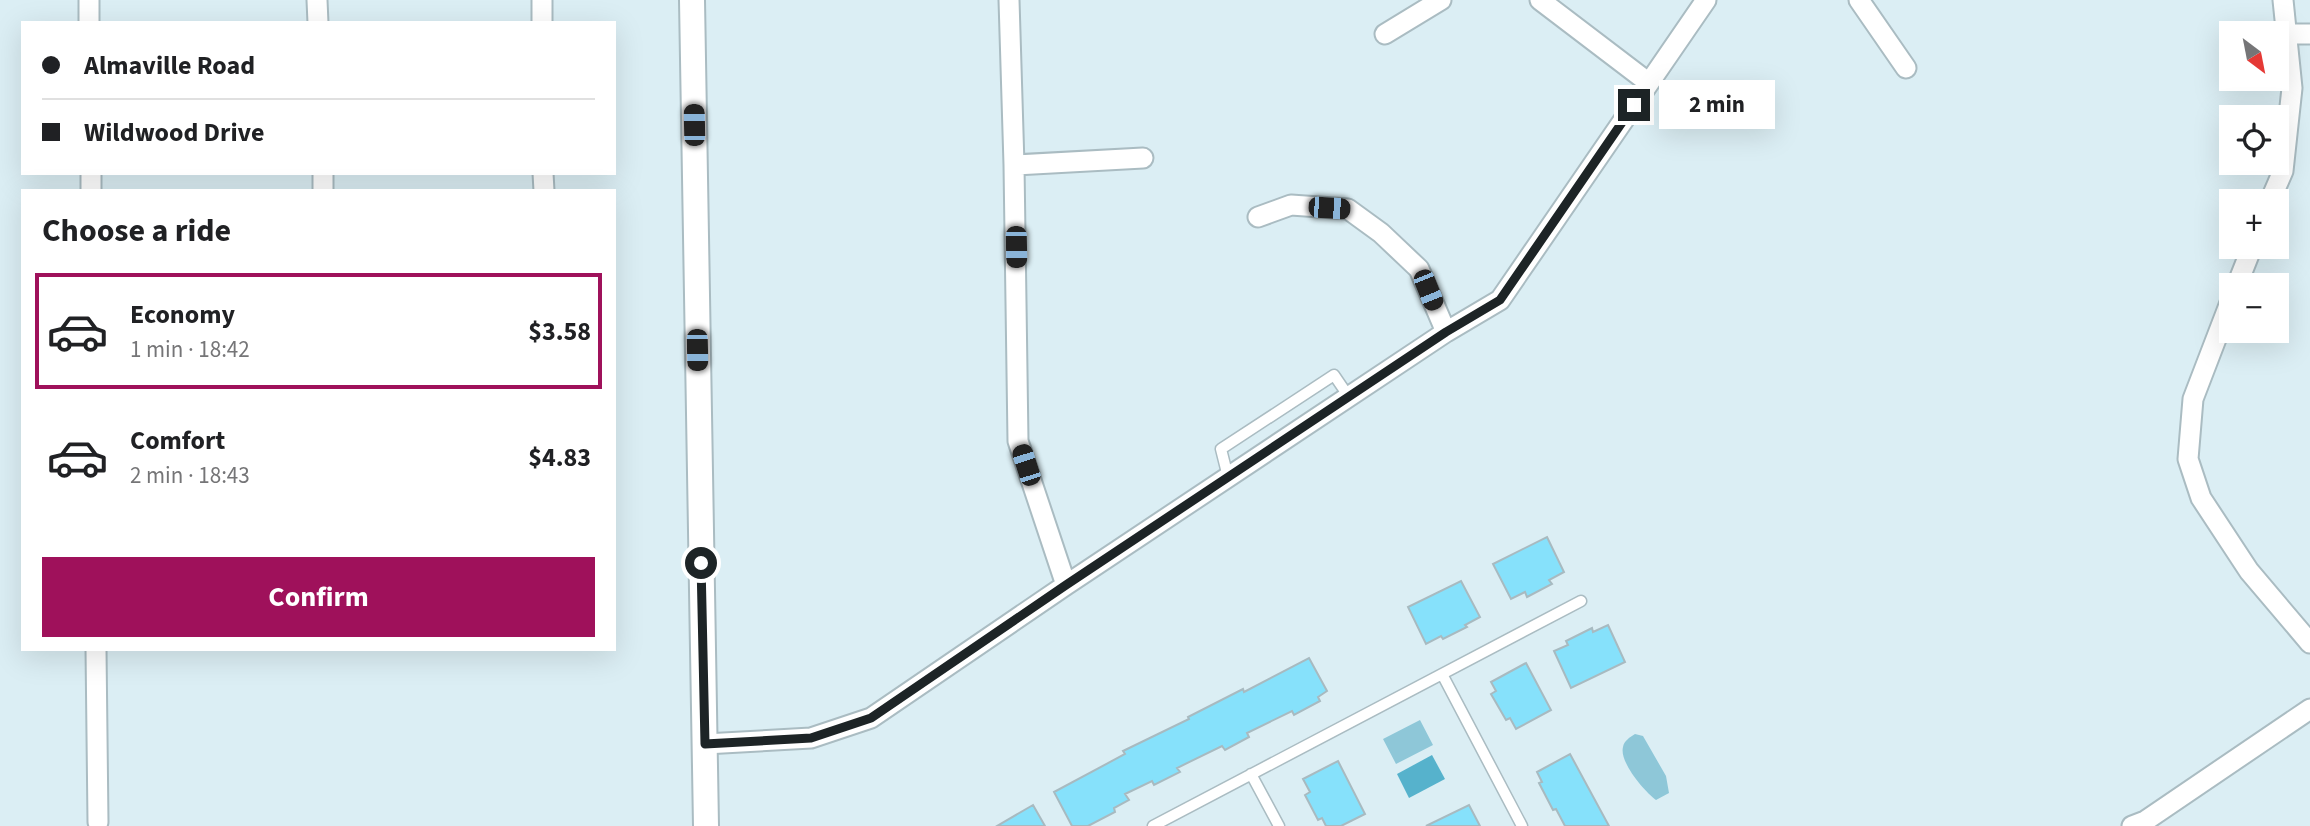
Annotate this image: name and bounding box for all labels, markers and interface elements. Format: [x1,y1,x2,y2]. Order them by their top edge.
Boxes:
north arrow [2219,21,2289,91]
map controls [2219,21,2289,343]
text: Almaville Road [84,47,255,84]
callout: 2 min [1658,80,1774,130]
text: 2 min [1689,88,1745,121]
route end [1618,89,1650,121]
car [684,104,705,146]
button: locate [2219,105,2289,175]
text: Wildwood Drive [84,114,264,151]
button: + [2219,189,2289,259]
car [1308,196,1351,220]
text: Choose a ride [42,208,231,254]
car [1006,226,1027,268]
car [1411,267,1446,313]
button: − [2219,273,2289,343]
text: Economy [130,296,235,333]
icon: car [46,300,109,363]
text: $3.58 [528,313,591,350]
car [687,329,708,371]
text: 1 min · 18:42 [130,333,250,366]
text: Comfort [130,422,225,459]
icon: car [46,426,109,489]
text: $4.83 [528,439,591,476]
car [1010,442,1043,488]
text: 2 min · 18:43 [130,459,250,492]
route start [685,547,717,579]
button: Confirm [42,557,595,637]

